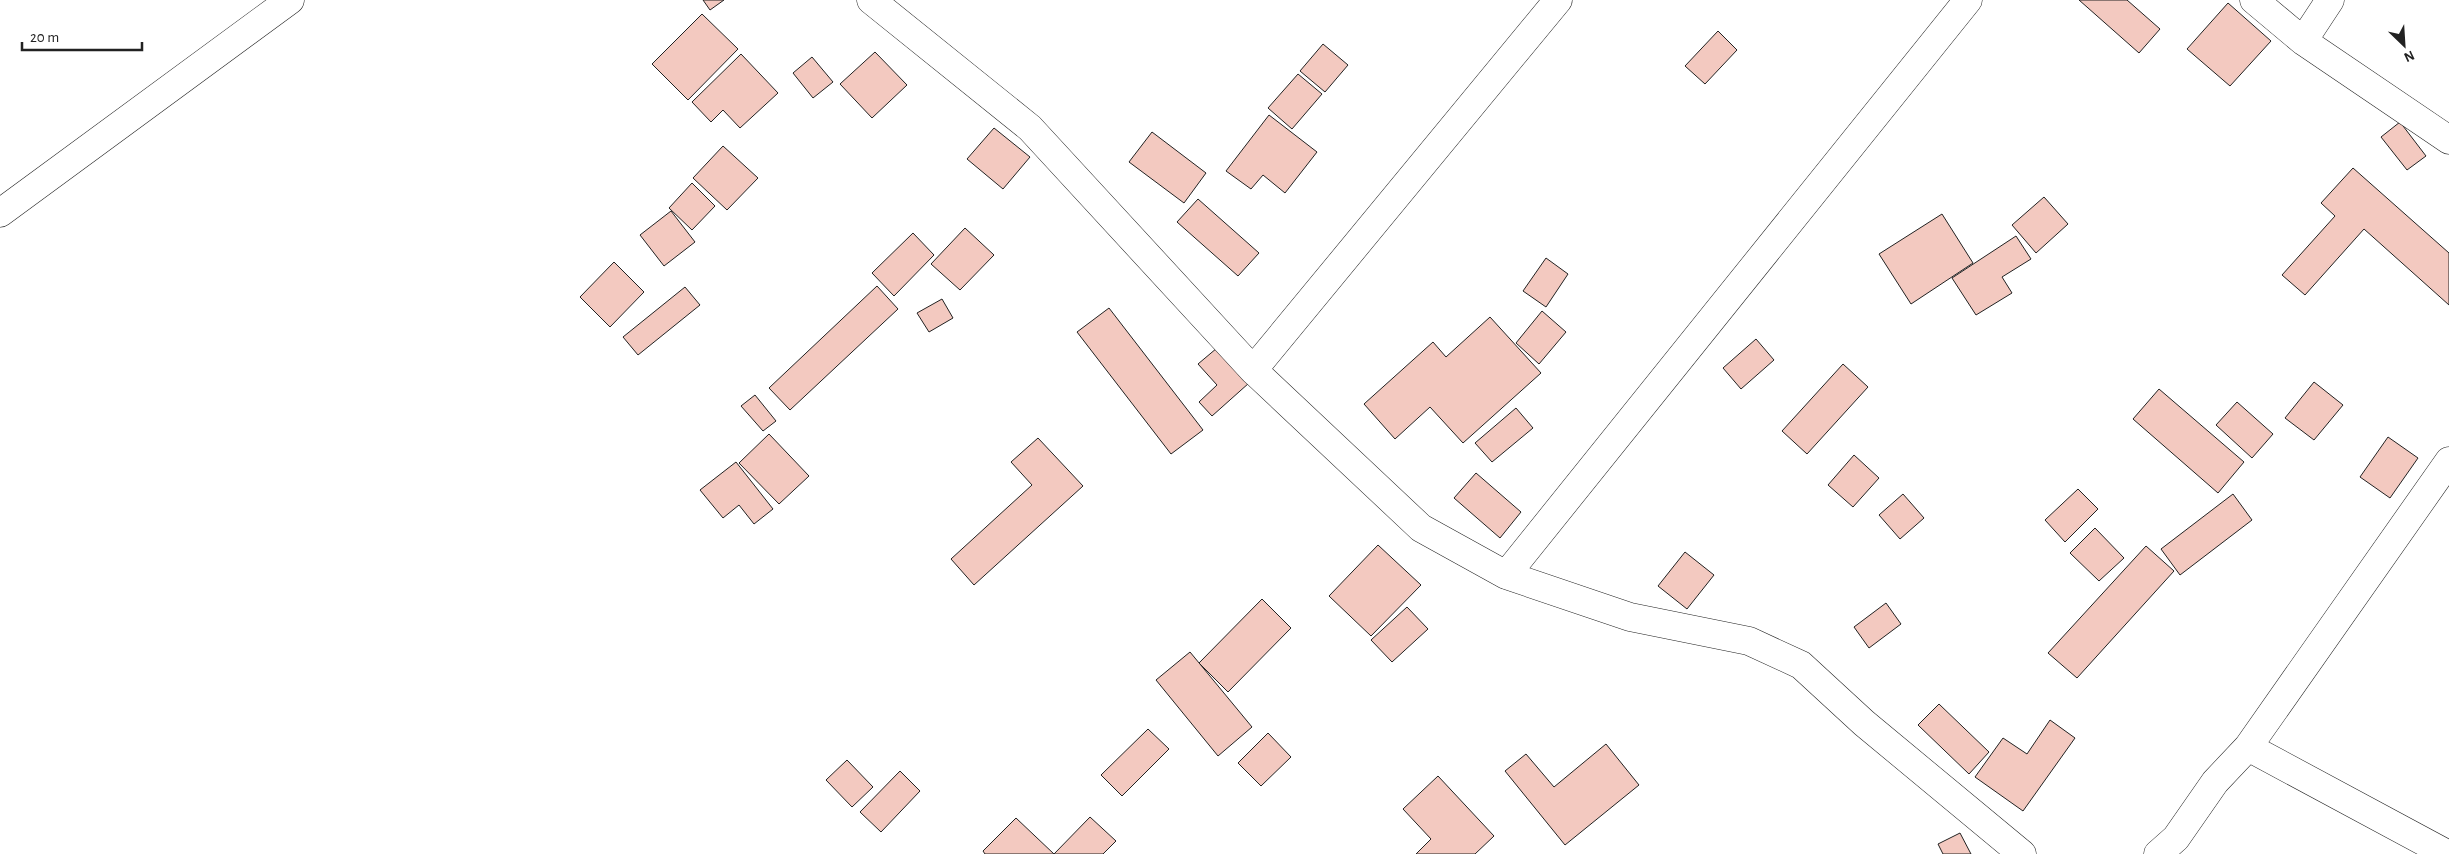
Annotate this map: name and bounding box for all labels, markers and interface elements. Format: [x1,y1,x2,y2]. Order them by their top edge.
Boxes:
scale bar [22,20,142,52]
north arrow [2379,20,2429,70]
text: 20 m [30,30,59,45]
text: N [2402,47,2416,64]

